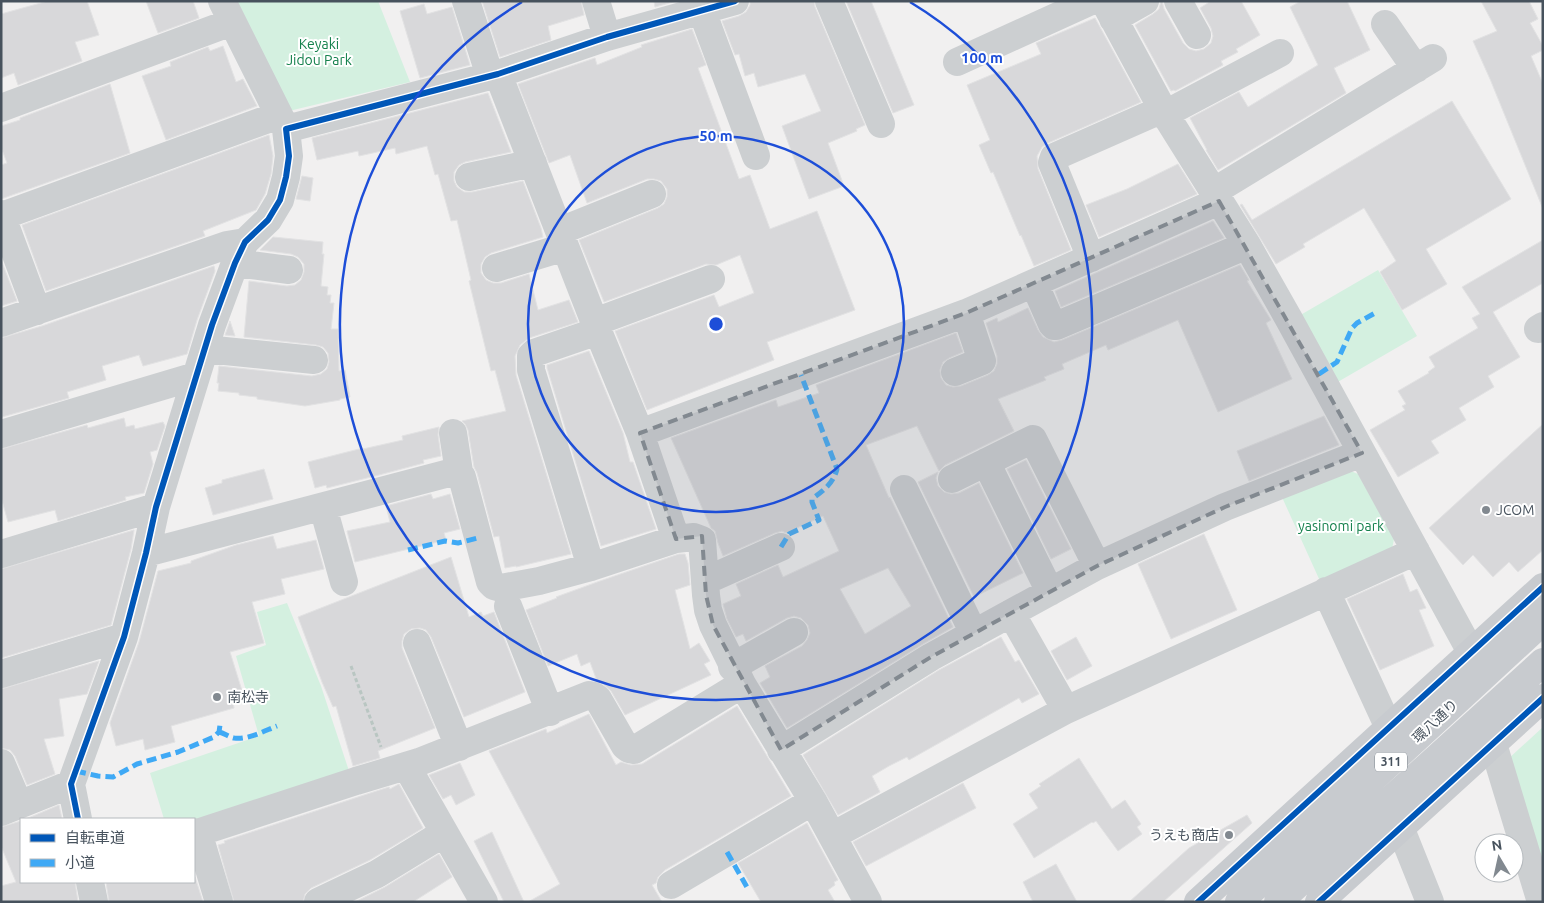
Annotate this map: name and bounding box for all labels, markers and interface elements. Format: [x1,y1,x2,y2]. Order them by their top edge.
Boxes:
park label: Keyaki Jidou Park [286,36,352,68]
text: 100 m [961,49,1003,66]
text: 50 m [699,127,733,144]
centre of rings [707,315,725,333]
place label: JCOM [1496,502,1534,518]
marker: JCOM [1480,504,1492,516]
park label: yasinomi park [1298,518,1384,534]
place label: 南松寺 [227,689,269,705]
marker: 南松寺 [211,691,223,703]
street label: 環八通り [1409,696,1461,746]
road number: 311 [1375,752,1407,772]
legend [20,818,195,883]
place label: うえも商店 [1149,827,1219,843]
text: 自転車道 [65,829,125,846]
marker: うえも商店 [1223,829,1235,841]
north arrow [1474,833,1524,883]
text: N [1491,836,1503,854]
text: 小道 [65,854,95,871]

